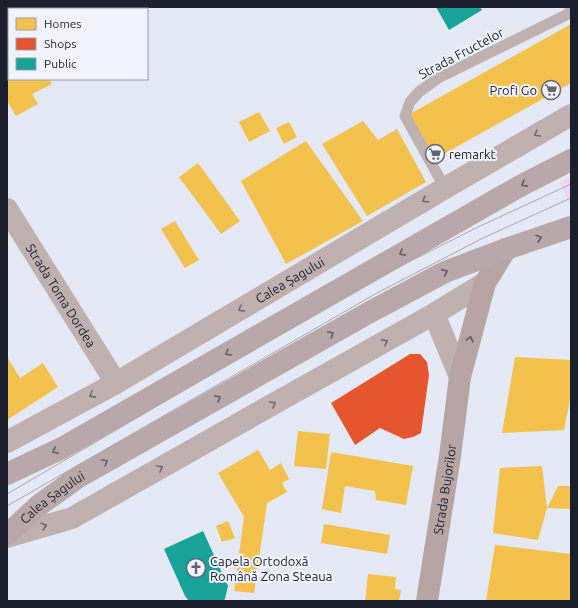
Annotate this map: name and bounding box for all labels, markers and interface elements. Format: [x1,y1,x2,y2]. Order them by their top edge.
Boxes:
legend [8,8,148,80]
text: Homes [44,17,82,30]
street label: Strada Fructelor [416,25,506,81]
text: Shops [44,37,76,50]
text: Public [44,57,77,70]
supermarket icon: Profi Go [540,79,562,101]
place label: Profi Go [489,83,537,97]
one-way arrow [534,130,541,137]
supermarket icon: remarkt [424,143,446,165]
place label: remarkt [449,147,496,161]
one-way arrow [521,180,528,187]
one-way arrow [422,195,429,202]
one-way arrow [535,234,542,243]
street label: Strada Toma Dordea [24,241,99,350]
one-way arrow [399,249,406,256]
street label: Calea Șagului [253,254,327,306]
one-way arrow [442,268,449,276]
one-way arrow [238,304,245,311]
one-way arrow [327,331,334,338]
one-way arrow [465,336,474,343]
one-way arrow [380,339,388,346]
one-way arrow [225,348,233,355]
one-way arrow [89,391,96,398]
one-way arrow [214,395,221,402]
one-way arrow [269,401,276,408]
street label: Strada Bujorilor [431,443,458,536]
one-way arrow [51,446,59,454]
one-way arrow [101,459,108,466]
one-way arrow [156,466,163,473]
street label: Calea Șagului [17,468,87,526]
one-way arrow [41,522,48,531]
place label: Capela Ortodoxă Română Zona Steaua [210,554,332,583]
church icon: Capela Ortodoxă Română Zona Steaua [185,557,207,579]

